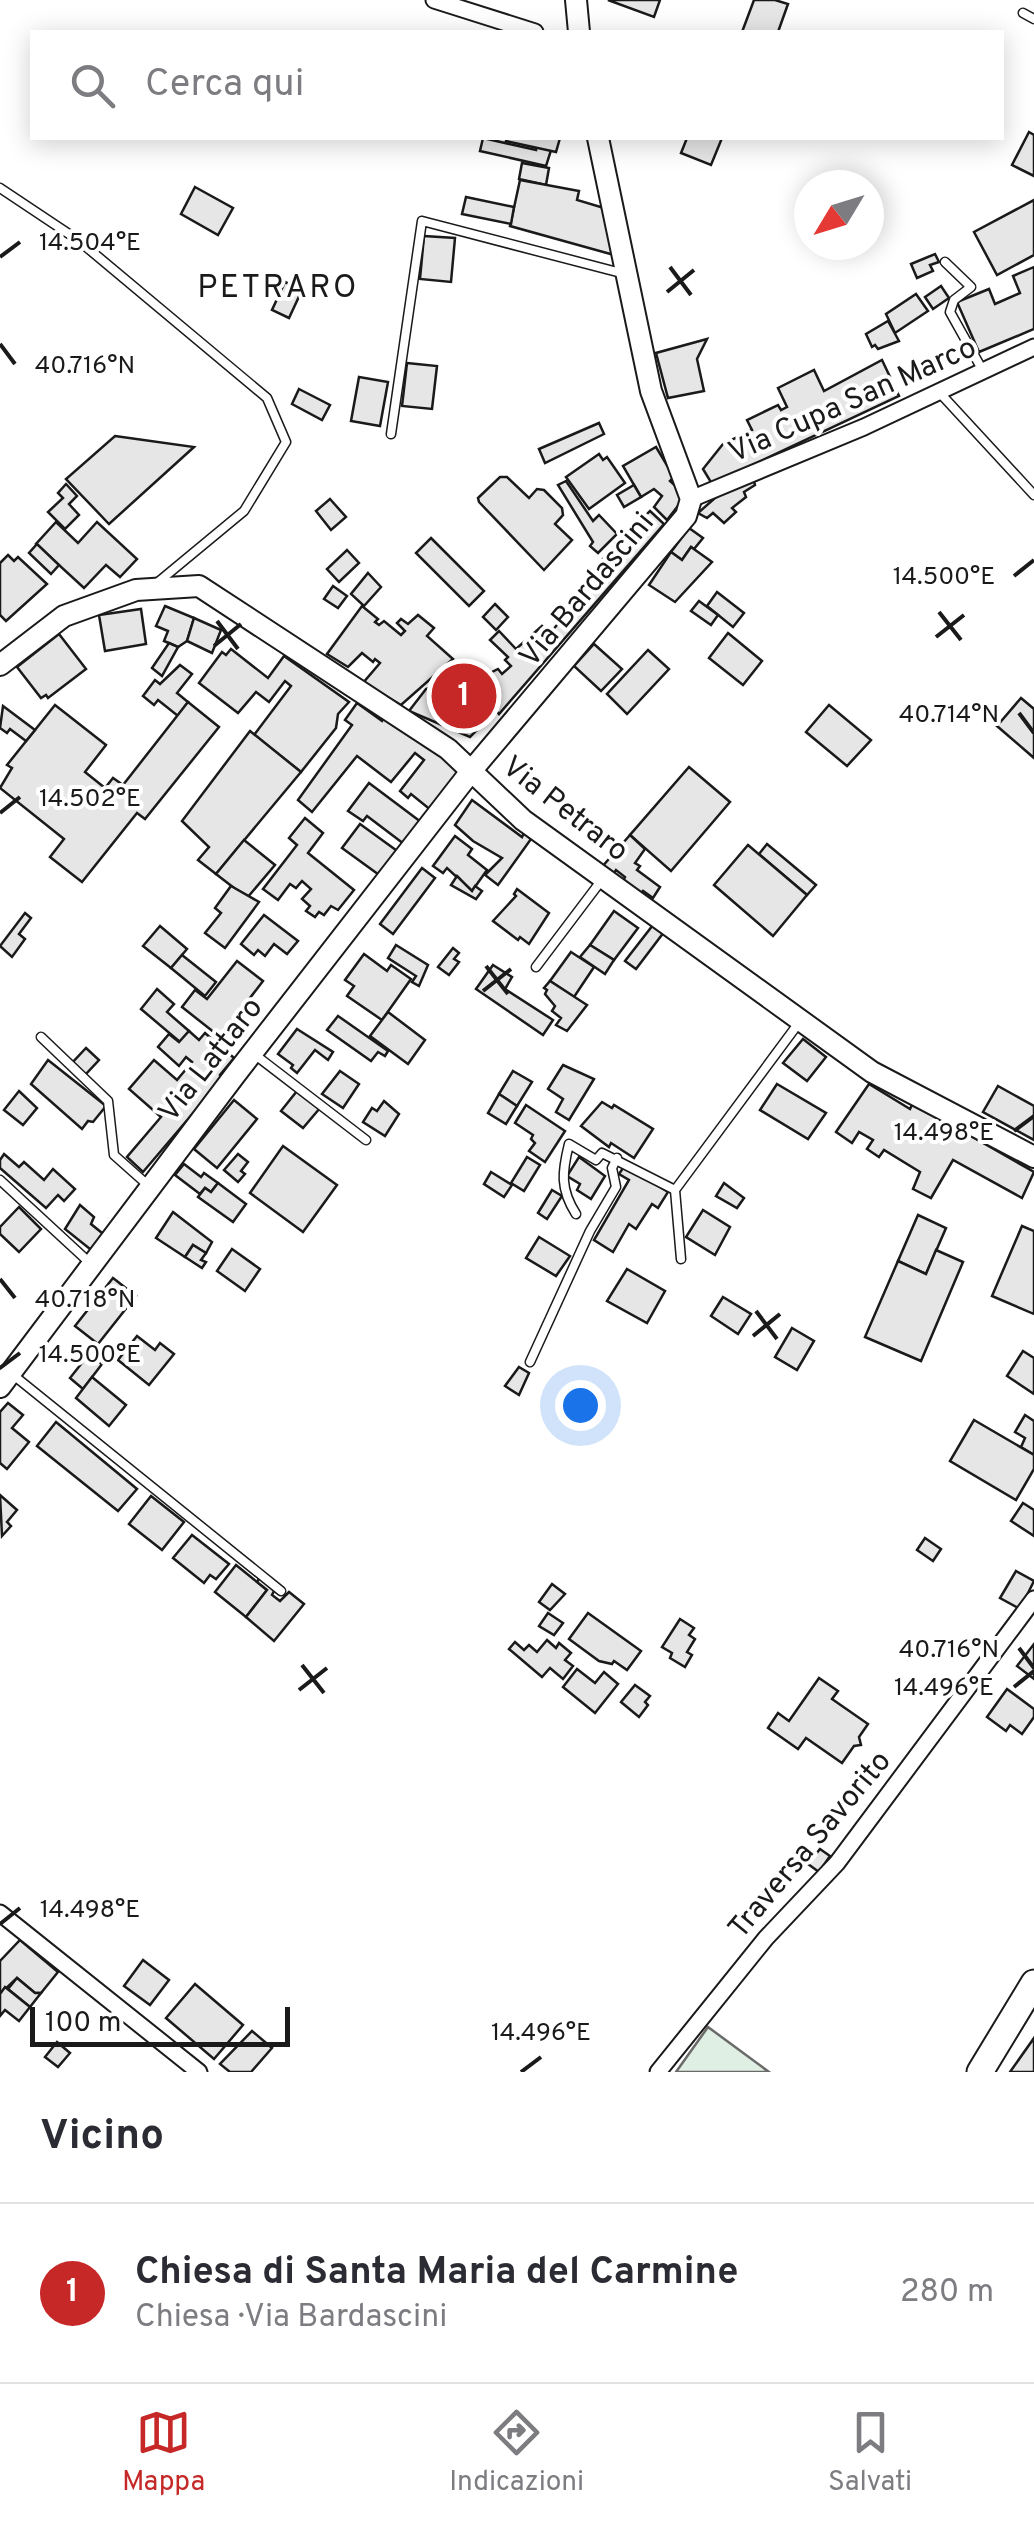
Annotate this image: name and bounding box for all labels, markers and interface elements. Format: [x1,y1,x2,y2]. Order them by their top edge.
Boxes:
search box [30,30,1004,140]
icon: search [65,58,120,113]
text: Cerca qui [145,61,304,110]
north arrow [794,170,884,260]
text: 14.504°E [39,228,141,260]
district label: PETRARO [197,269,359,309]
street label: Via Cupa San Marco [723,330,983,473]
text: 40.716°N [35,351,135,383]
street label: Via Bardascini [512,506,663,676]
text: 14.500°E [893,562,995,594]
pin: 1 [432,658,496,734]
text: 40.714°N [899,700,999,732]
street label: Via Petraro [494,749,635,871]
text: 14.502°E [39,784,141,816]
street label: Via Lattaro [152,991,272,1130]
text: 14.498°E [894,1118,994,1150]
text: 40.718°N [35,1285,135,1317]
text: 14.500°E [39,1340,141,1372]
your location [555,1380,606,1431]
text: 40.716°N [899,1635,999,1667]
text: 14.496°E [894,1673,994,1705]
street label: Traversa Savorito [722,1744,900,1947]
text: 14.498°E [40,1895,140,1927]
scale bar [30,2002,290,2046]
text: 100 m [45,2006,121,2042]
text: 14.496°E [491,2018,591,2050]
text: Vicino [40,2111,164,2164]
text: Chiesa di Santa Maria del Carmine [135,2249,738,2298]
text: 1 [66,2273,79,2313]
text: 280 m [900,2273,994,2313]
text: Chiesa · Via Bardascini [135,2298,447,2338]
tab: Mappa [122,2405,205,2501]
tab: Indicazioni [449,2405,584,2501]
tab: Salvati [828,2405,912,2501]

